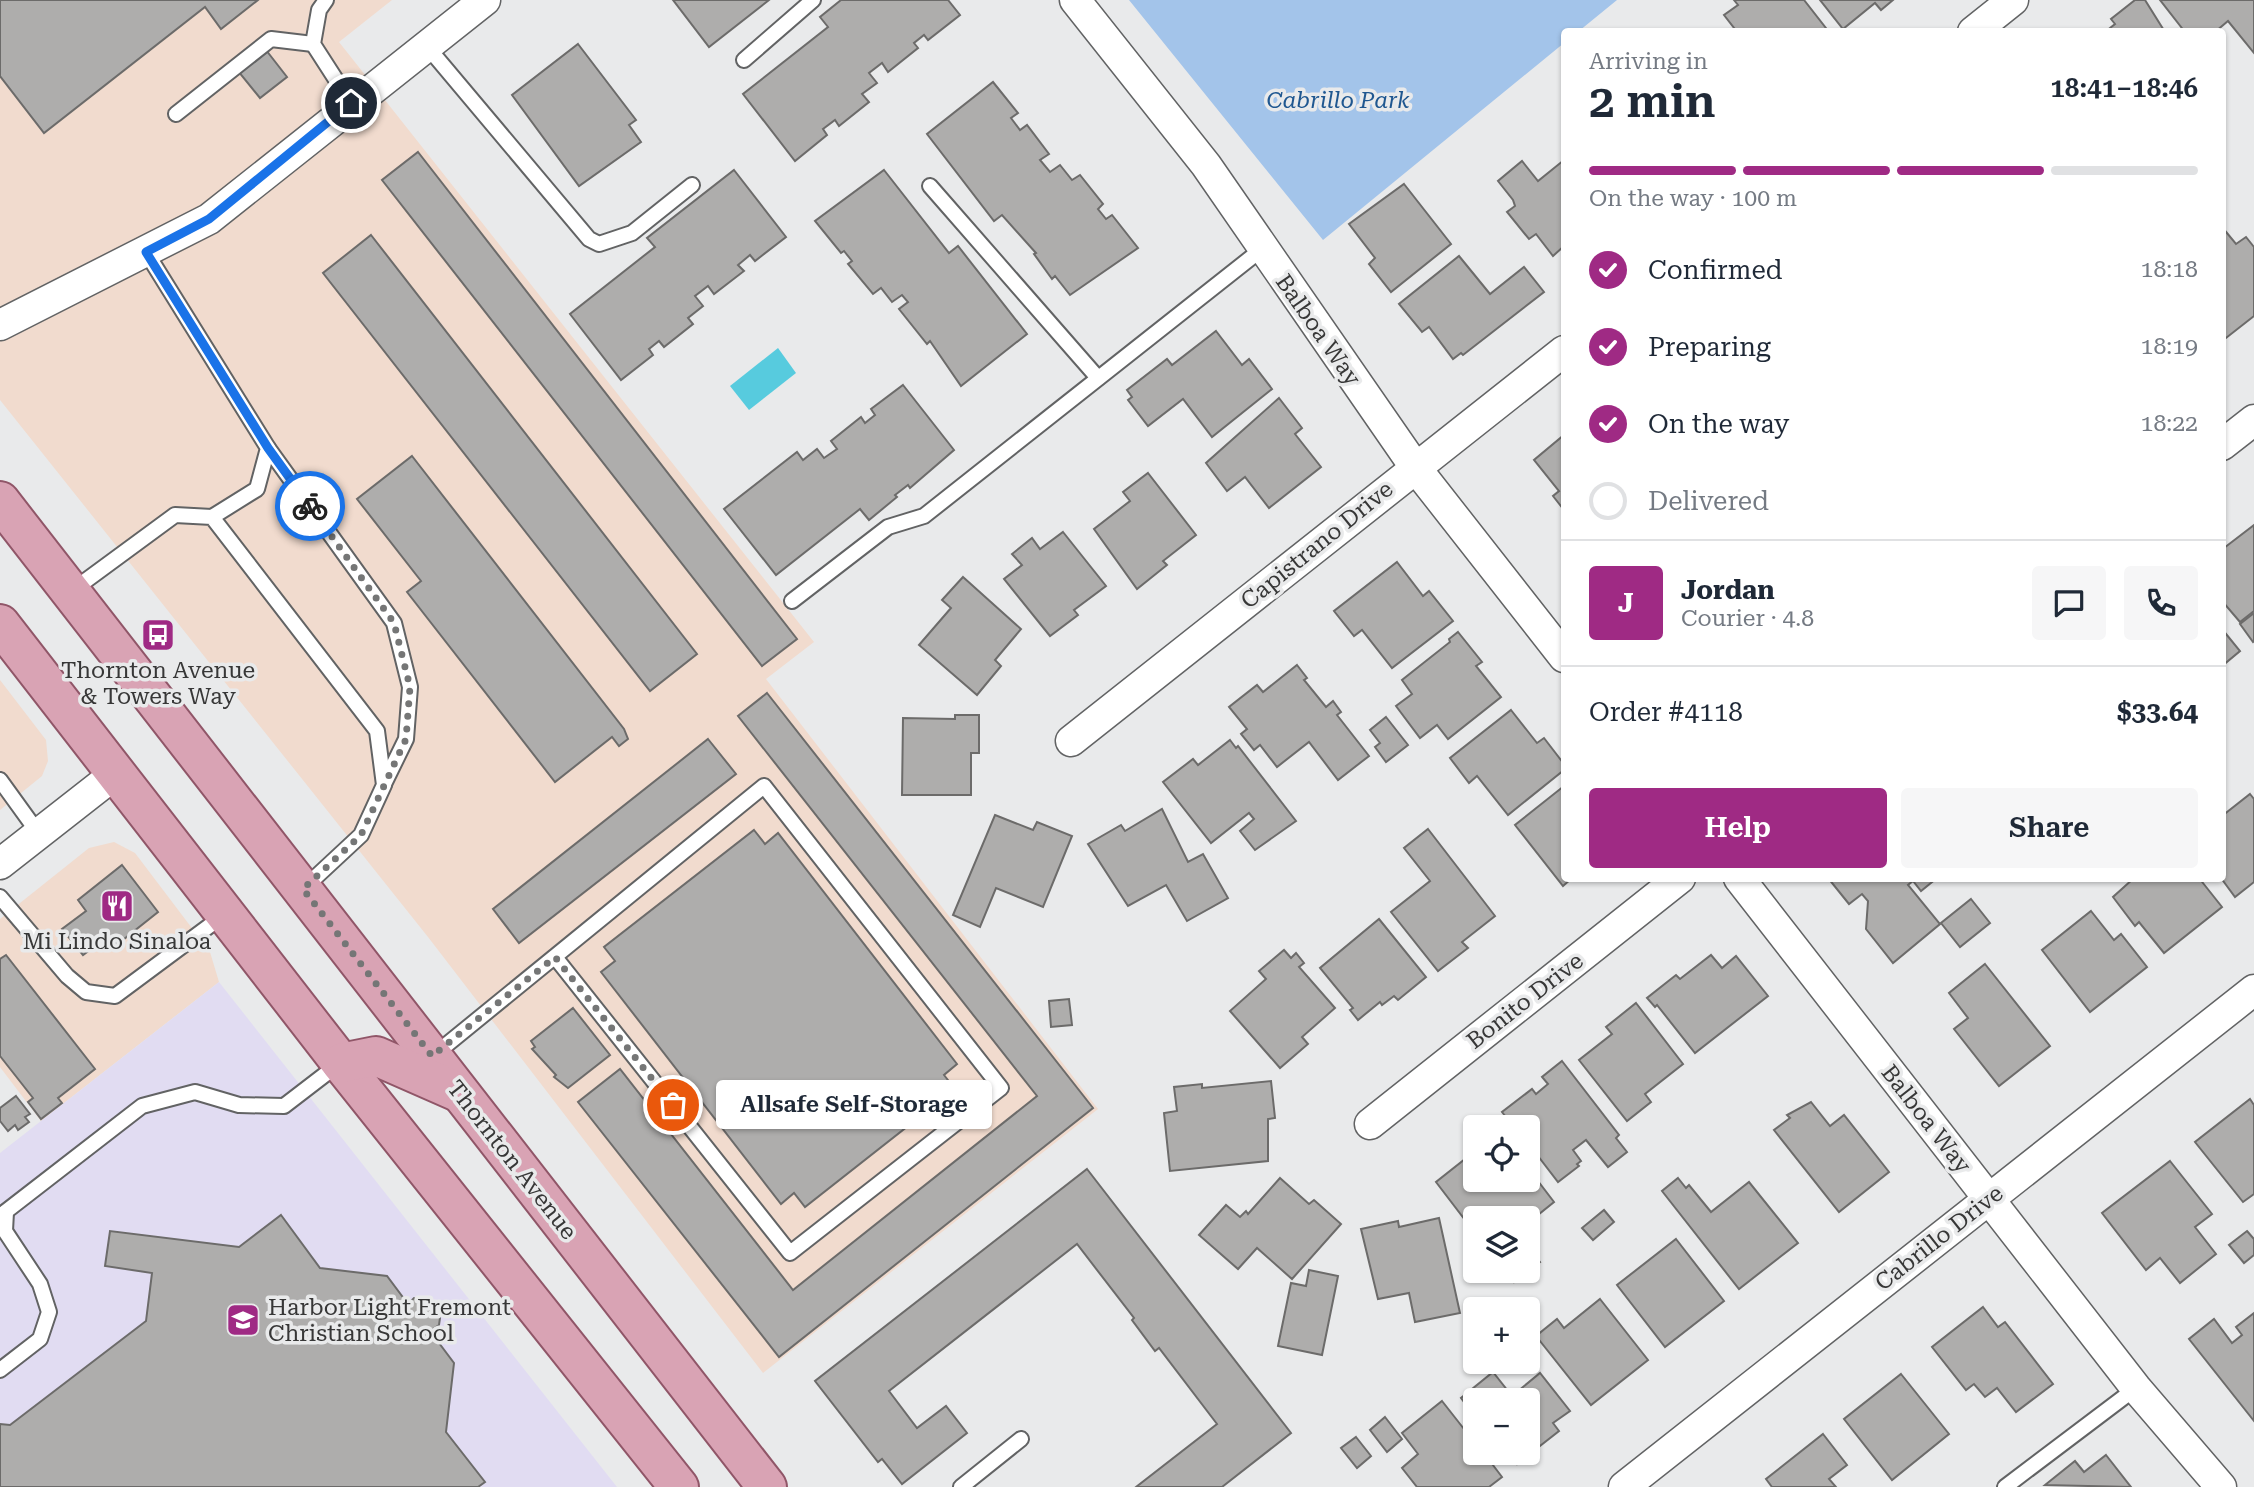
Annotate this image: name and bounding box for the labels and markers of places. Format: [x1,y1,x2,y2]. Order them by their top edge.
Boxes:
pin [321,73,381,133]
bus stop icon: Thornton Avenue & Towers Way [139,616,177,654]
place label: Thornton Avenue & Towers Way [61,657,255,710]
restaurant icon: Mi Lindo Sinaloa [98,887,136,925]
place label: Mi Lindo Sinaloa [23,928,212,955]
pin [643,1075,703,1135]
callout: Allsafe Self-Storage [715,1080,992,1130]
place label: Harbor Light Fremont Christian School [268,1294,511,1347]
school or university icon: Harbor Light Fremont Christian School [224,1301,262,1339]

